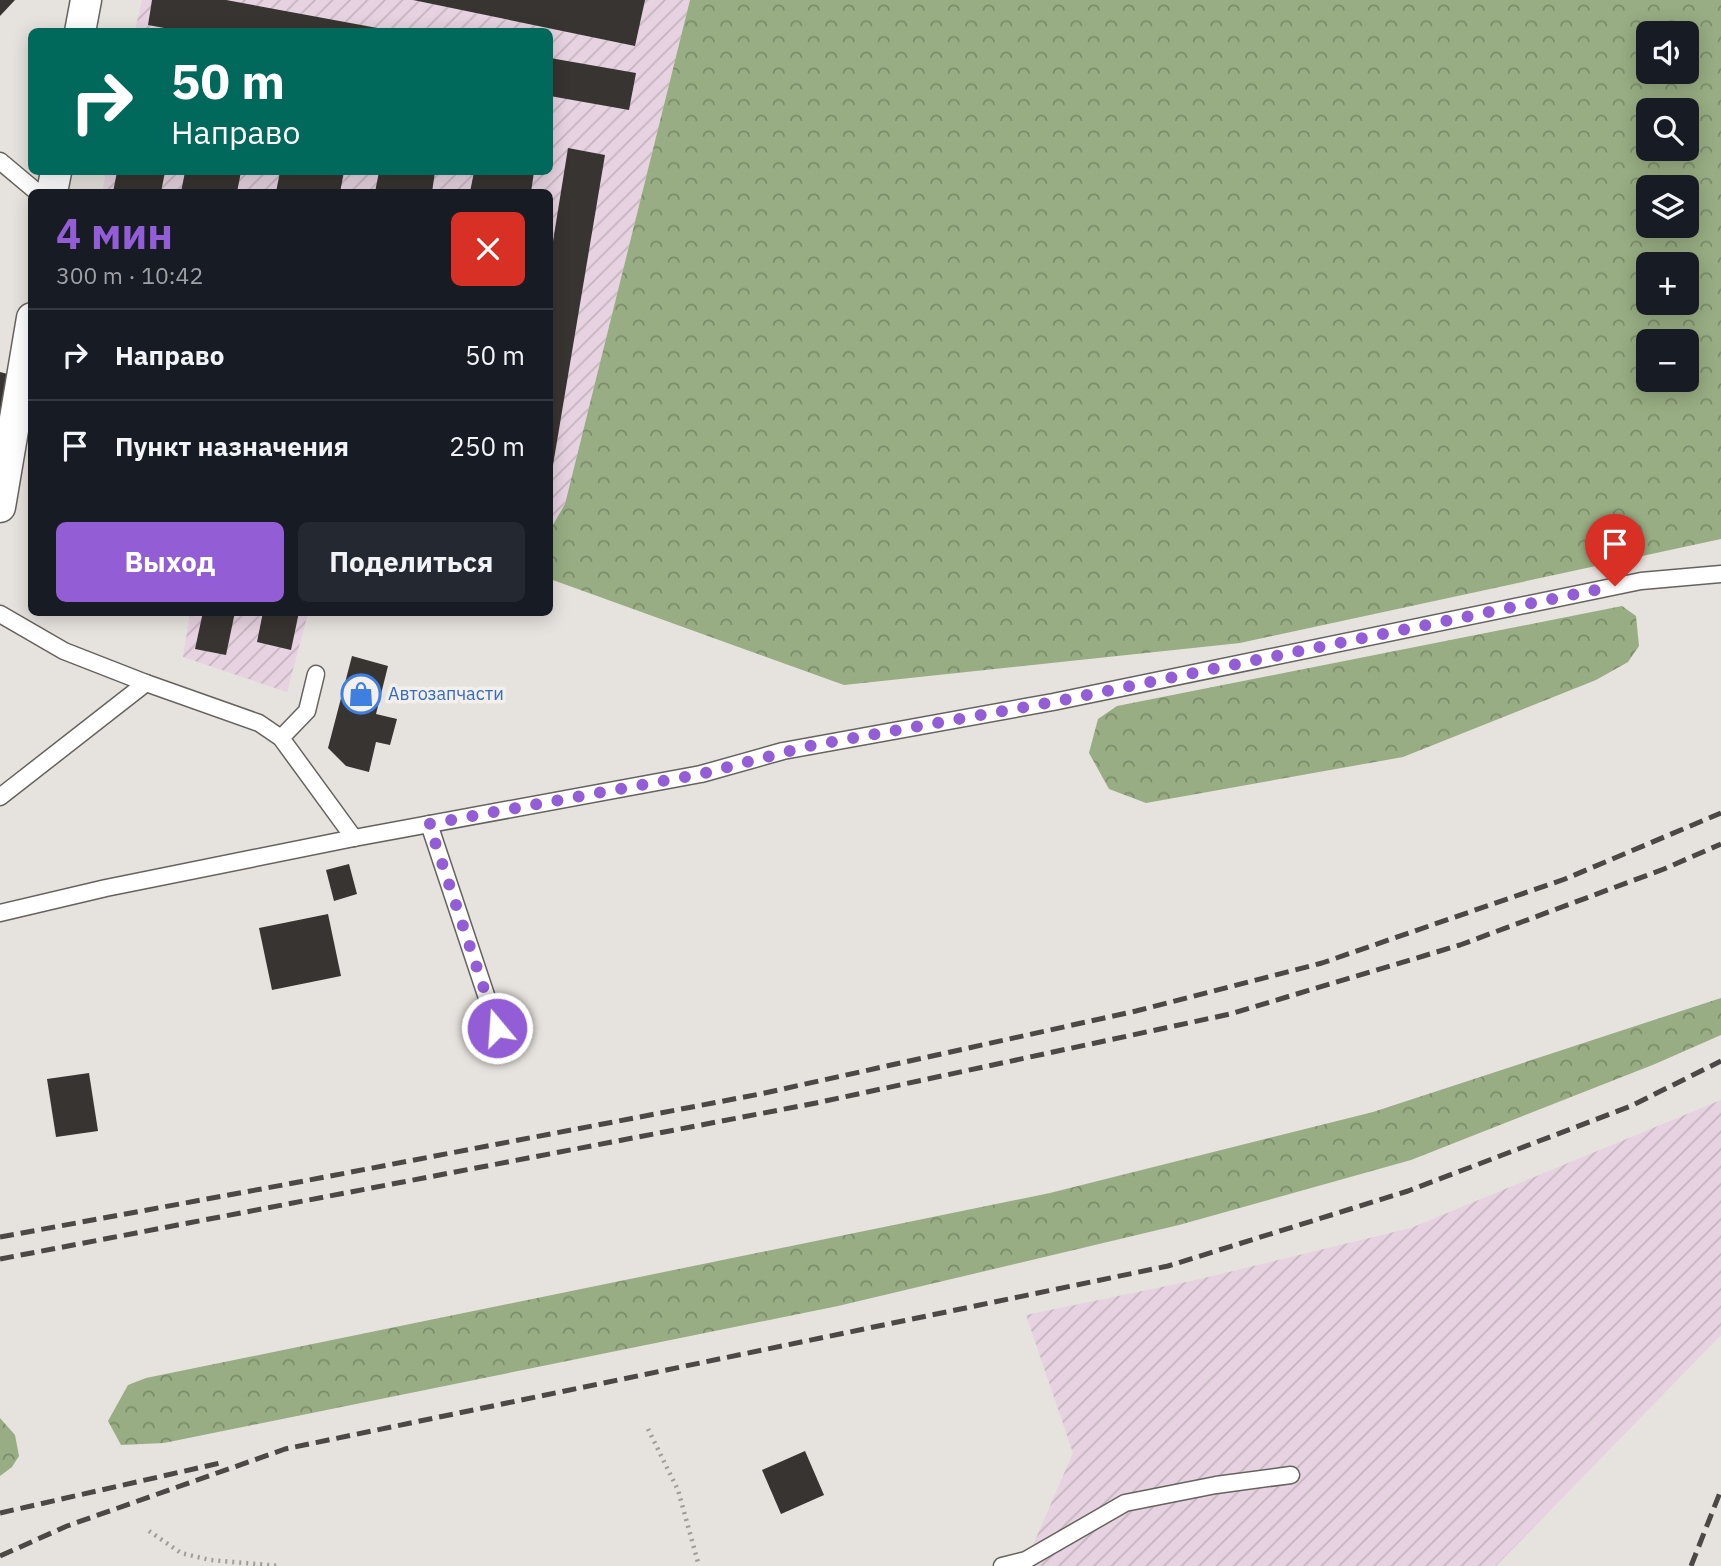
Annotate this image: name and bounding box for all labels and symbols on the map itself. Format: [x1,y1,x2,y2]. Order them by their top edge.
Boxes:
pin [1585,514,1645,586]
shop icon: Автозапчасти [340,673,382,715]
place label: Автозапчасти [388,682,504,705]
position arrow [460,991,534,1065]

